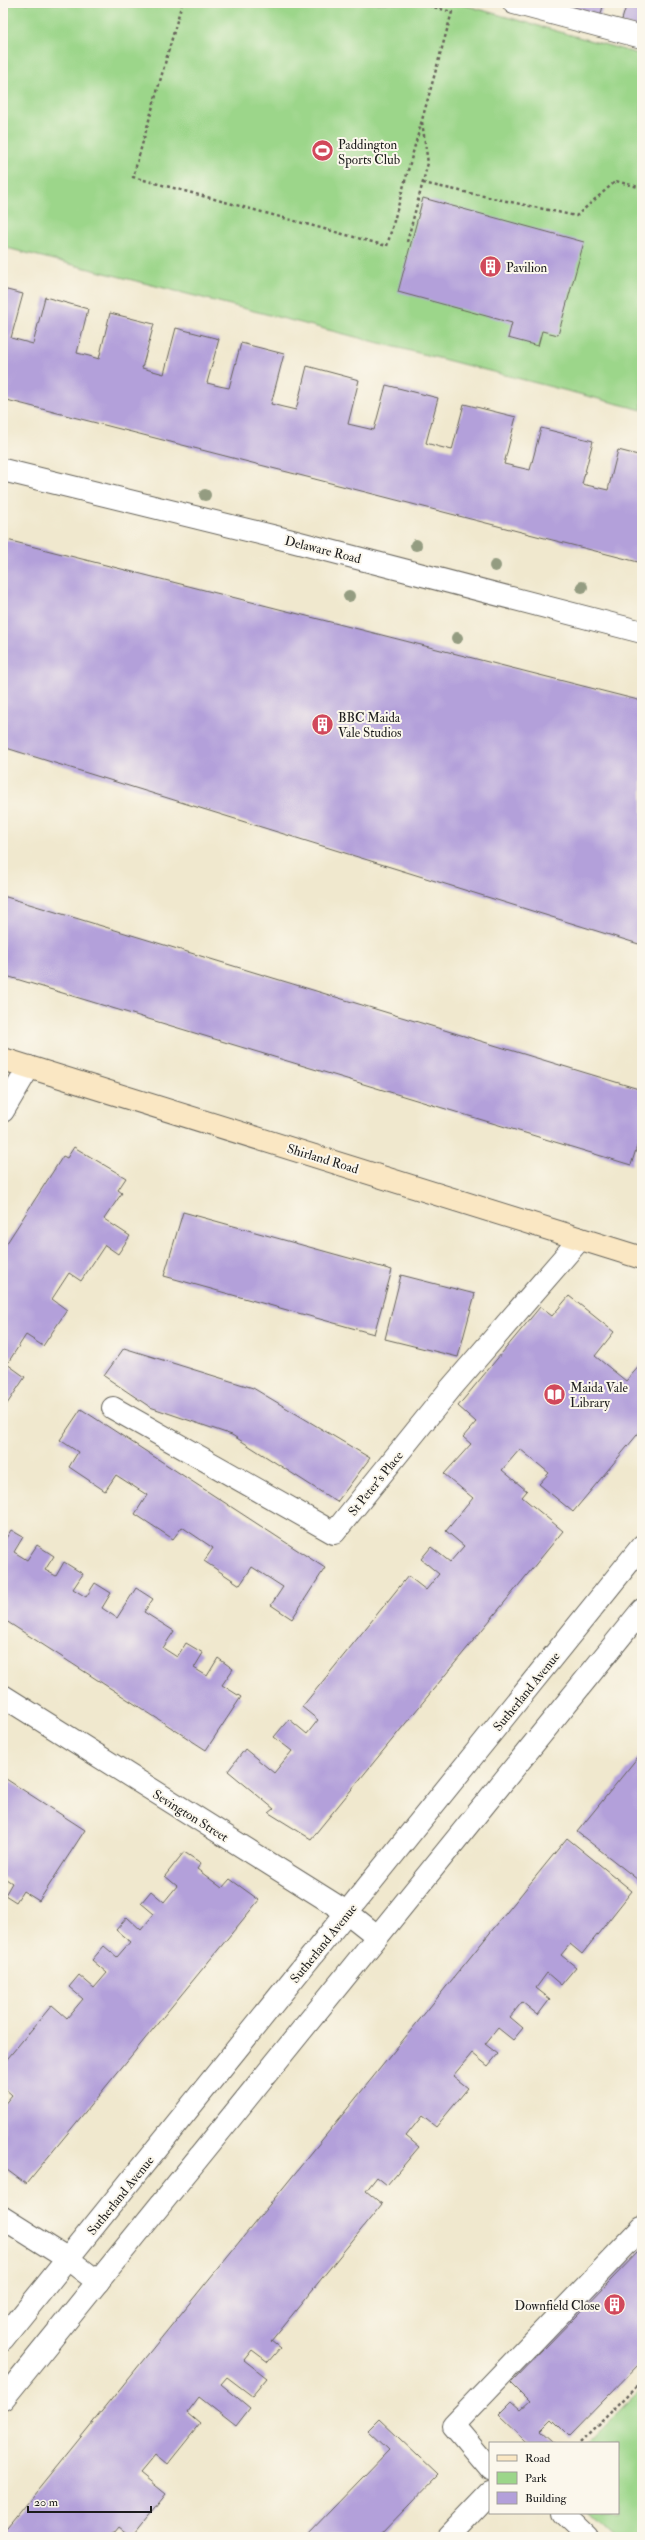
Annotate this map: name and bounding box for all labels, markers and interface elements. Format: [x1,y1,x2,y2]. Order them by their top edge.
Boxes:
place label: Paddington Sports Club [338,137,400,169]
sports icon: Paddington Sports Club [309,138,335,164]
building icon: Pavilion [478,254,504,280]
place label: Pavilion [506,260,547,276]
street label: Delaware Road [283,533,363,567]
place label: BBC Maida Vale Studios [338,710,402,741]
building icon: BBC Maida Vale Studios [309,711,335,737]
street label: Shirland Road [285,1140,361,1178]
place label: Maida Vale Library [570,1380,628,1412]
library icon: Maida Vale Library [542,1381,568,1407]
street label: St Peter's Place [345,1448,407,1519]
street label: Sutherland Avenue [490,1648,564,1734]
street label: Sevington Street [150,1786,231,1845]
street label: Sutherland Avenue [287,1900,361,1986]
street label: Sutherland Avenue [84,2152,158,2238]
building icon: Downfield Close [602,2292,628,2318]
place label: Downfield Close [515,2298,601,2314]
legend [489,2442,619,2514]
text: Road [525,2451,550,2466]
text: Park [525,2471,547,2486]
scale bar [28,2488,151,2514]
text: Building [525,2491,568,2506]
text: 20 m [34,2495,59,2510]

